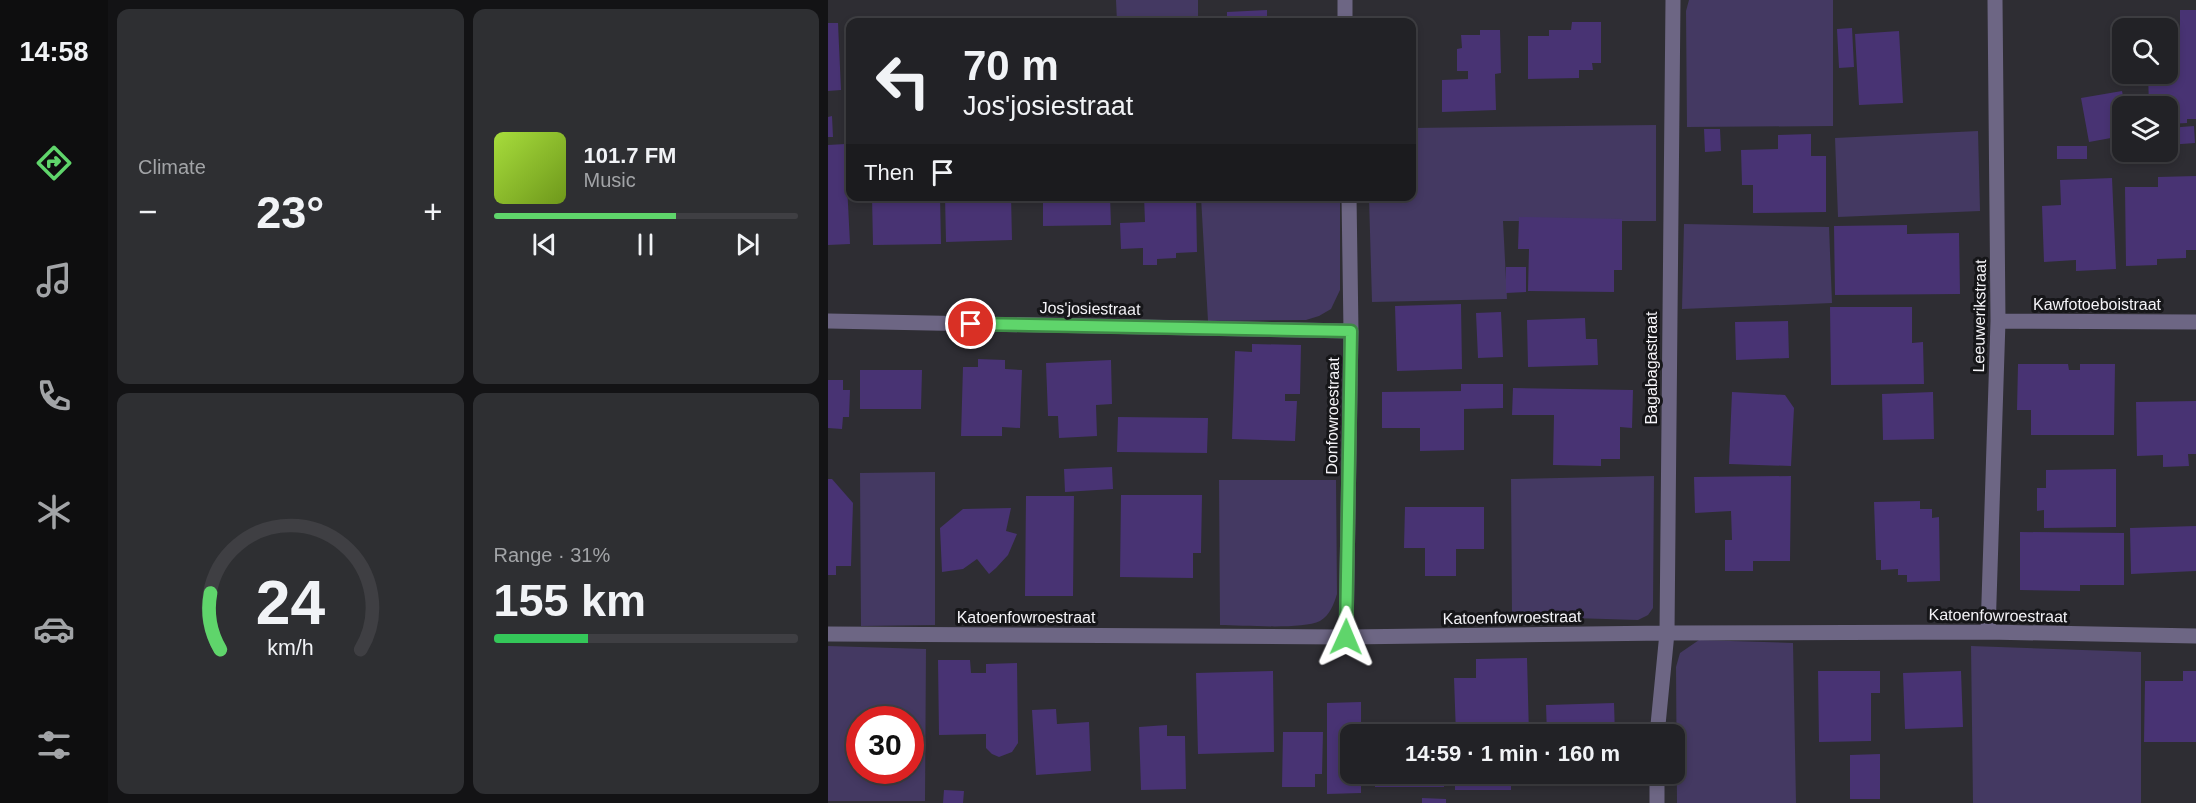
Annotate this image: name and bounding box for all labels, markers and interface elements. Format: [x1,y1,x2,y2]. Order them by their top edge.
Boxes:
map controls [2112,18,2178,162]
button: search [2112,18,2178,84]
text: 14:58 [19,37,89,67]
icon: left [864,42,942,120]
text: 70 m [963,42,1059,89]
text: Jos'josiestraat [963,91,1133,121]
button: layers [2112,96,2178,162]
icon: directions [33,142,75,184]
text: 101.7 FM [584,143,676,168]
text: Climate [138,156,206,178]
icon: arrive [926,156,959,189]
text: Then [864,160,914,185]
text: Music [584,169,636,191]
text: 23° [256,187,324,238]
text: − [138,193,157,230]
text: + [423,193,443,230]
icon: previous [528,228,561,261]
icon: pause [629,228,662,261]
icon: next [731,228,764,261]
icon: music [33,259,75,301]
street label: Leeuwerikstraat [1970,259,1989,373]
street label: Kawfotoeboistraat [2033,296,2162,313]
pin [945,298,996,349]
street label: Jos'josiestraat [1039,299,1141,318]
icon: arrive [954,307,987,340]
street label: Bagabagastraat [1643,311,1660,424]
street label: Donfowroestraat [1323,357,1342,475]
icon: phone [33,375,75,417]
icon: climate [33,491,75,533]
text: Range · 31% [494,544,610,566]
text: 24 [256,568,325,637]
text: 155 km [494,575,646,626]
position arrow [1314,605,1378,669]
street label: Katoenfowroestraat [1928,606,2068,625]
icon: car [33,608,75,650]
street label: Katoenfowroestraat [1442,608,1582,627]
street label: Katoenfowroestraat [957,609,1096,626]
text: km/h [267,637,313,661]
speed limit sign: 30 [846,706,924,784]
icon: filters [33,724,75,766]
text: 14:59 · 1 min · 160 m [1405,741,1620,766]

